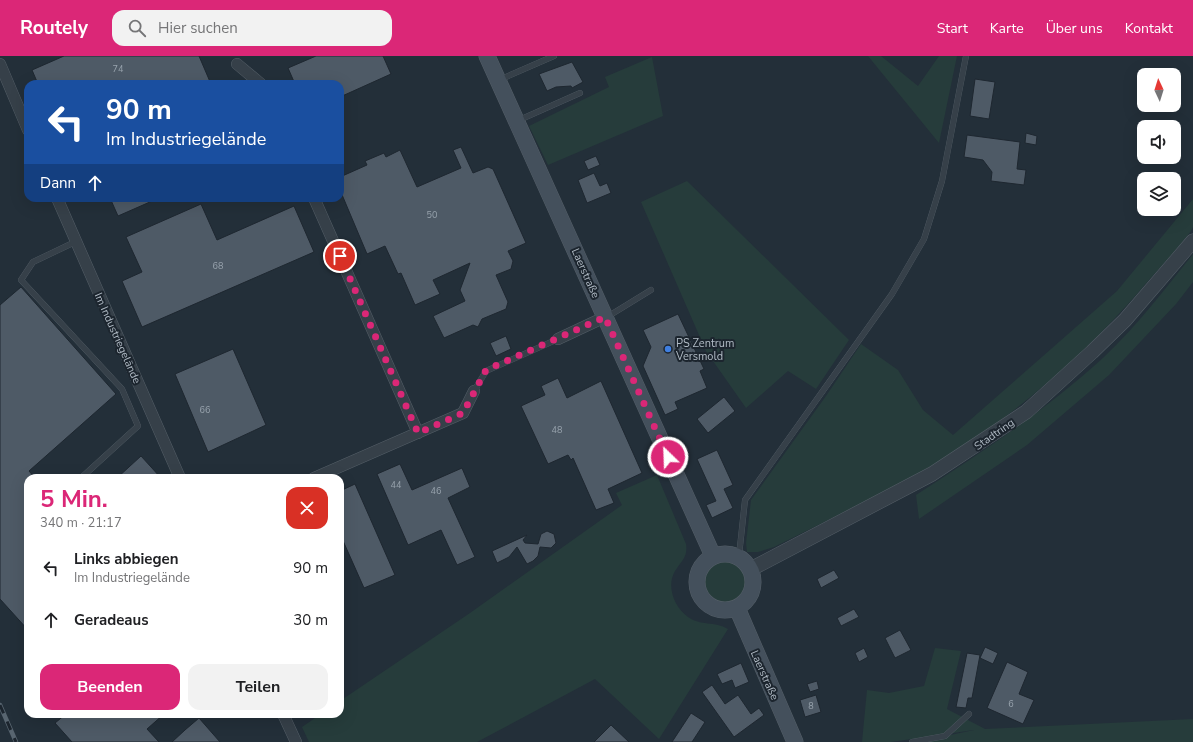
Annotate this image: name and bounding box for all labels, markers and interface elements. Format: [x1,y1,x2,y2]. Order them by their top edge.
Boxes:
search box [112,10,392,46]
text: Routely [20,15,88,41]
icon: search [126,17,148,39]
text: Hier suchen [158,18,238,38]
text: Start [937,19,968,38]
text: Karte [990,19,1024,38]
text: Über uns [1046,19,1103,38]
text: Kontakt [1125,19,1173,38]
house number: 74 [113,63,124,75]
north arrow [1137,68,1181,112]
map controls [1137,68,1181,216]
text: 90 m [106,91,172,129]
icon: left [40,96,92,148]
button: sound [1137,120,1181,164]
text: Im Industriegelände [106,127,266,151]
icon: ahead [84,172,106,194]
button: layers [1137,172,1181,216]
text: Dann [40,173,76,193]
house number: 50 [427,209,437,221]
pin [323,239,357,273]
icon: arrive [329,245,351,267]
street label: Laerstraße [568,246,603,301]
house number: 68 [213,260,223,272]
street label: Im Industriegelände [91,290,144,386]
place label: PS Zentrum Versmold [675,336,734,364]
marker: PS Zentrum Versmold [663,344,673,354]
house number: 66 [200,404,210,416]
street label: Stadtring [971,415,1017,454]
house number: 48 [552,424,562,436]
position arrow [647,436,689,478]
house number: 44 [391,479,402,491]
text: 5 Min. [40,483,108,515]
house number: 46 [431,485,441,497]
button: close [286,487,328,529]
text: 340 m · 21:17 [40,514,122,532]
text: Links abbiegen [74,549,178,569]
icon: left [40,557,62,579]
text: 90 m [293,558,328,578]
text: Im Industriegelände [74,569,190,587]
icon: ahead [40,609,62,631]
text: Geradeaus [74,610,149,630]
text: 30 m [293,610,328,630]
street label: Laerstraße [747,648,782,703]
button: Beenden [40,664,180,710]
button: Teilen [188,664,328,710]
house number: 6 [1008,698,1014,710]
house number: 8 [808,700,814,712]

